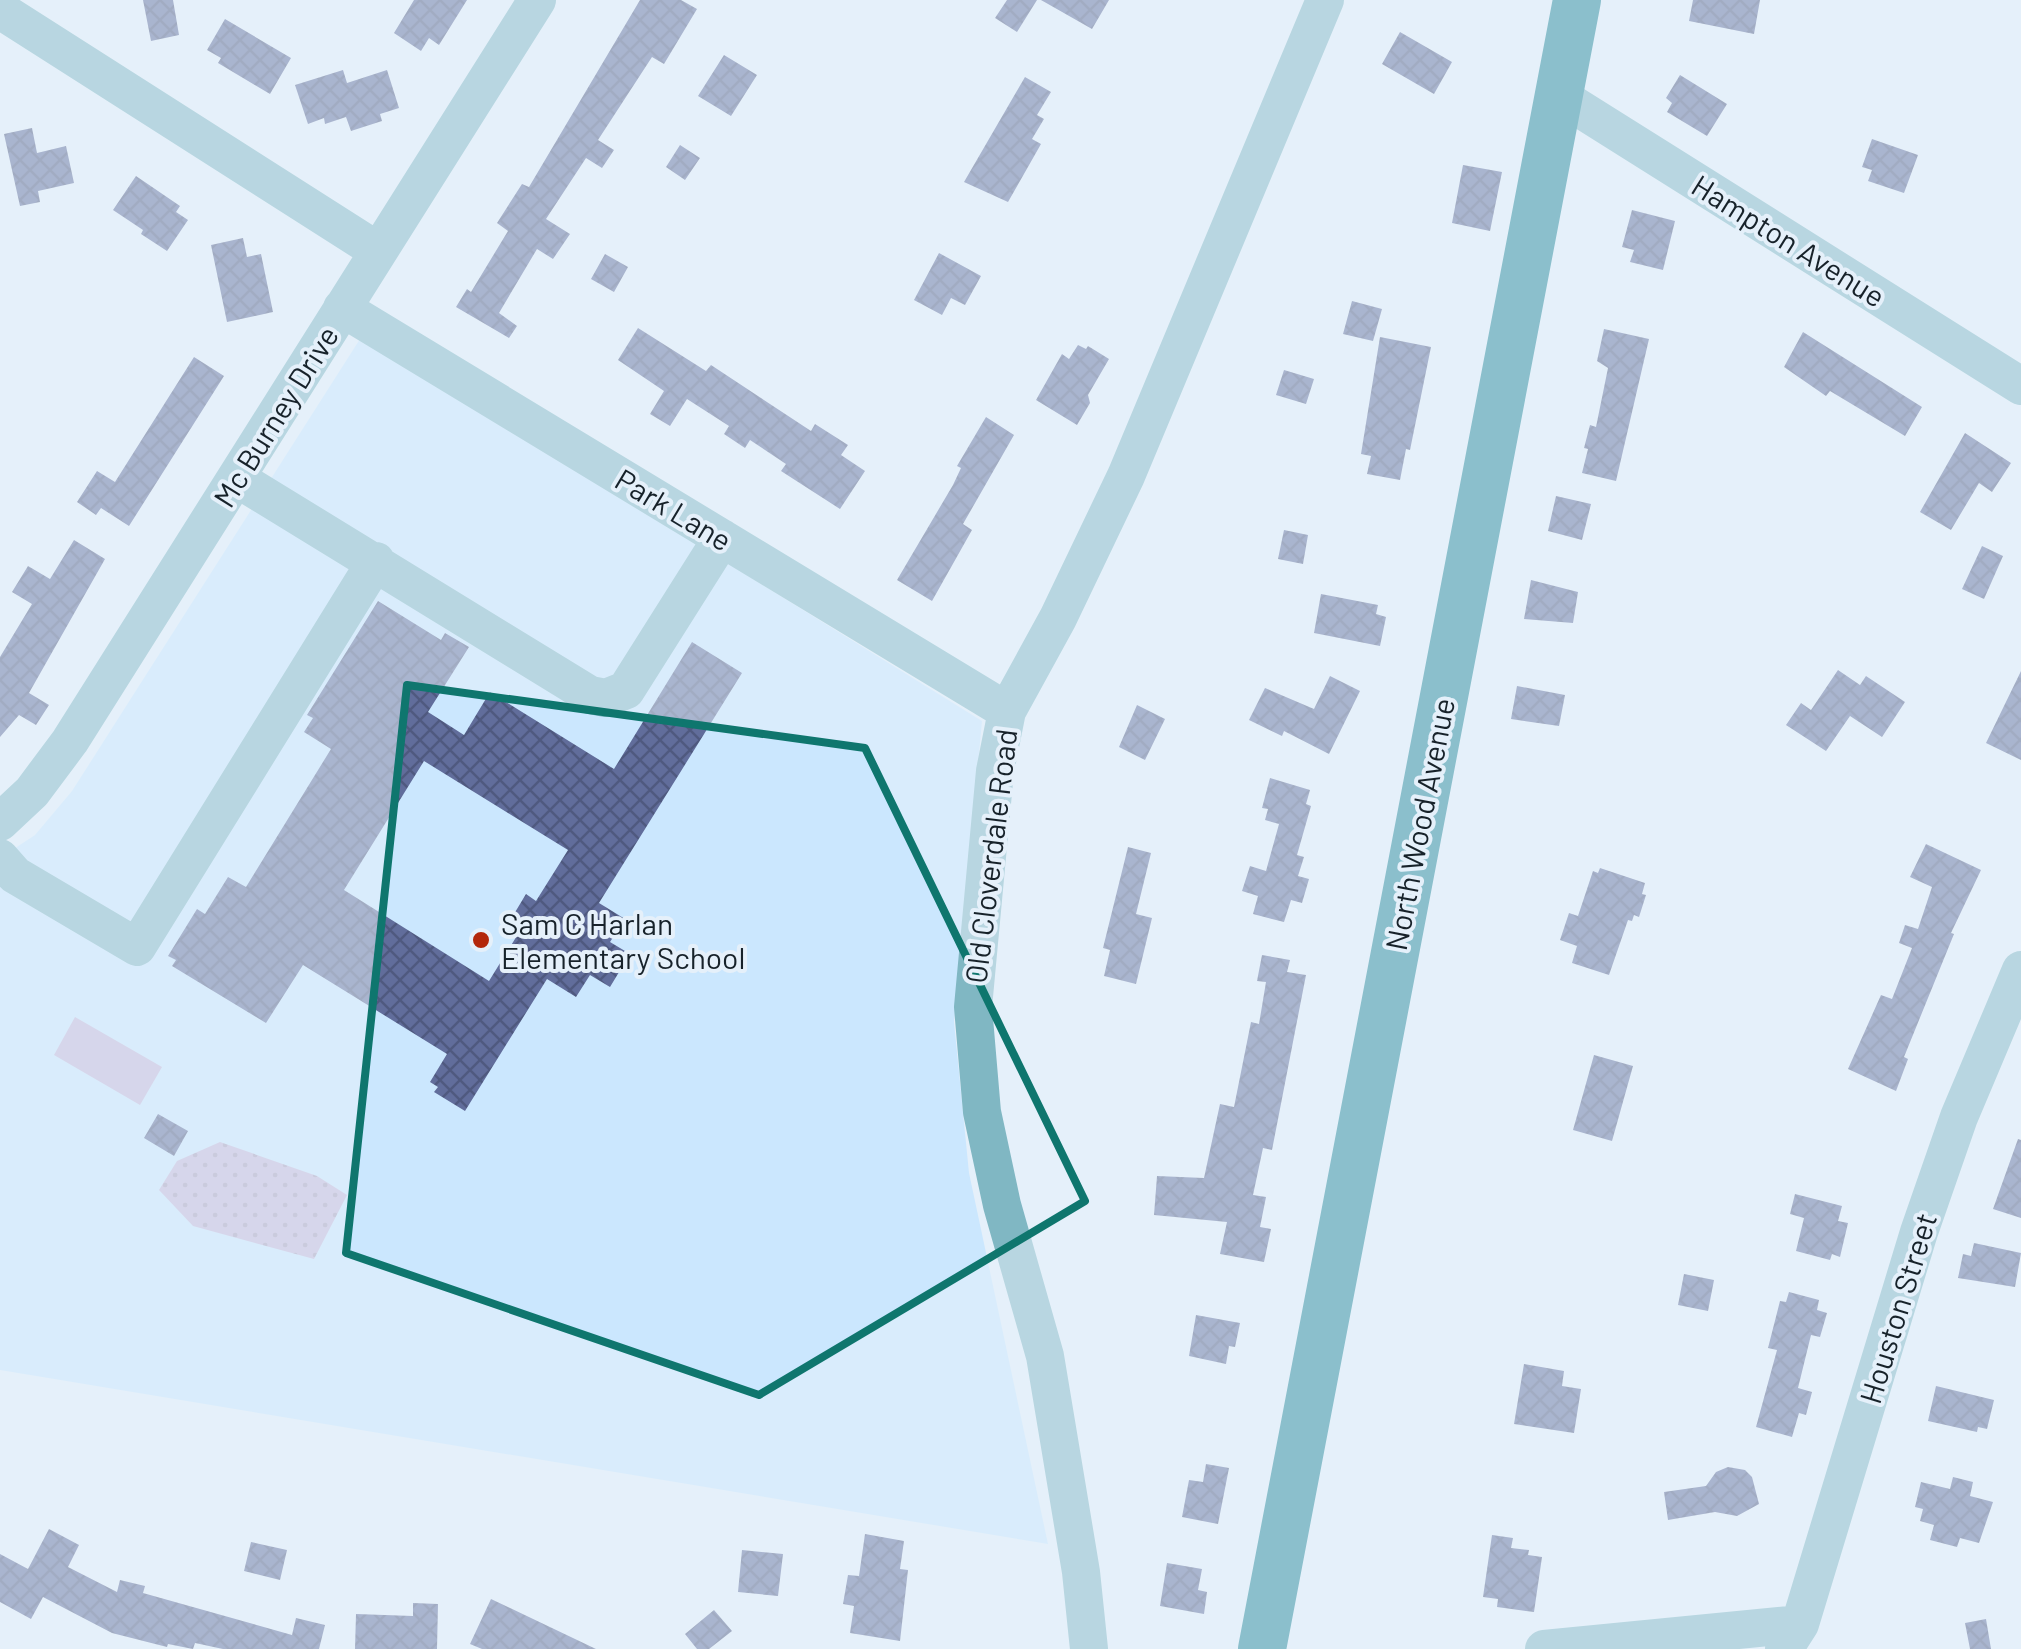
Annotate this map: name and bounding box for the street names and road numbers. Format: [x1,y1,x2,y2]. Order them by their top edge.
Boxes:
street label: Hampton Avenue [1686,166,1892,314]
street label: Mc Burney Drive [205,319,345,513]
street label: Park Lane [609,460,739,558]
street label: North Wood Avenue [1377,695,1461,953]
street label: Old Cloverdale Road [957,727,1023,985]
street label: Houston Street [1851,1208,1943,1408]

